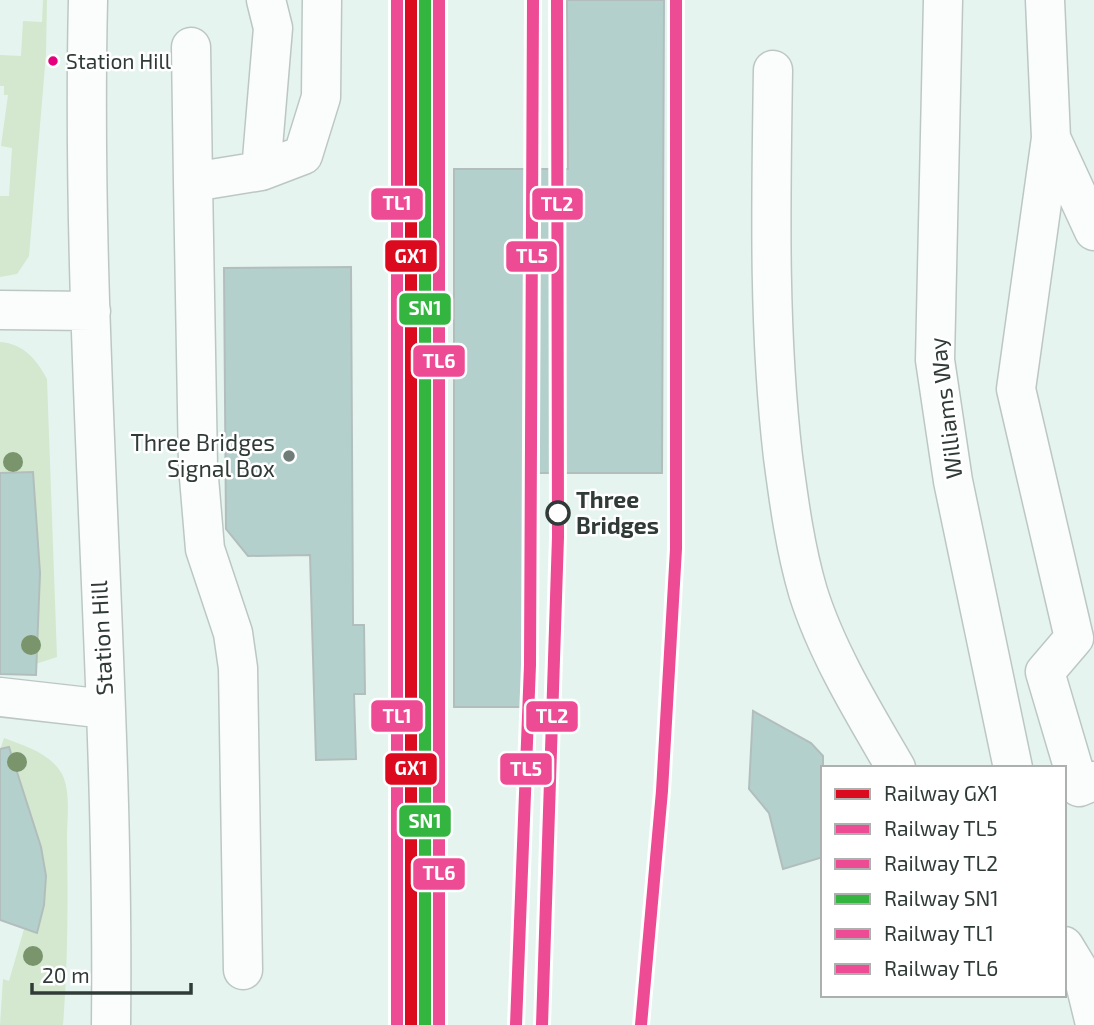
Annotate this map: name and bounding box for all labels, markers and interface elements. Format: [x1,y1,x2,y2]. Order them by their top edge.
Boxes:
place label: Station Hill [66,48,172,73]
marker: Station Hill [46,54,60,68]
line badge: TL1 [370,187,424,221]
line badge: TL2 [531,187,584,221]
text: TL1 [383,191,411,214]
text: TL2 [541,192,573,215]
line badge: GX1 [384,239,438,273]
line badge: TL5 [505,240,558,273]
text: GX1 [395,244,427,267]
text: TL5 [516,244,548,267]
line badge: SN1 [398,292,452,326]
text: SN1 [408,296,442,319]
street label: Williams Way [922,336,968,481]
line badge: TL6 [412,344,466,378]
text: TL6 [423,349,455,372]
place label: Three Bridges Signal Box [130,428,275,482]
marker: Three Bridges Signal Box [281,448,297,464]
place label: Three Bridges [576,485,659,539]
marker: Three Bridges [546,501,570,525]
street label: Station Hill [84,580,118,696]
line badge: TL1 [370,699,424,733]
line badge: TL2 [525,700,579,733]
text: TL1 [383,704,411,727]
text: TL2 [536,704,568,727]
line badge: GX1 [384,752,438,786]
line badge: TL5 [499,752,553,786]
text: GX1 [395,756,427,779]
text: TL5 [510,757,542,780]
legend [821,766,1066,997]
text: Railway GX1 [884,780,998,805]
line badge: SN1 [398,804,452,838]
text: SN1 [408,809,442,832]
text: Railway TL5 [884,815,998,840]
text: Railway TL2 [884,850,998,875]
line badge: TL6 [412,857,466,891]
text: TL6 [423,861,455,884]
text: Railway SN1 [884,885,999,910]
text: Railway TL1 [884,920,994,945]
scale bar [32,951,191,995]
text: Railway TL6 [884,955,998,980]
text: 20 m [42,962,90,987]

